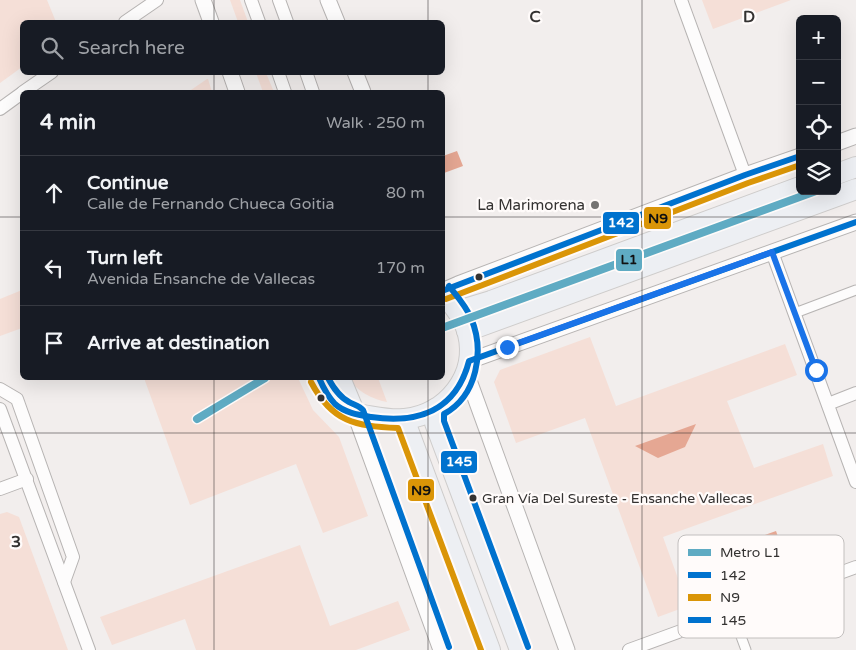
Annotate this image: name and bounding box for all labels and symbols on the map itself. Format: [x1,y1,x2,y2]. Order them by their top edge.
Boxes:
text: C [529,7,541,27]
text: D [743,7,755,27]
place label: La Marimorena [477,196,585,214]
marker: La Marimorena [589,199,601,211]
line badge: N9 [643,206,672,230]
text: N9 [648,210,668,227]
line badge: 142 [602,211,640,235]
text: 142 [608,214,634,231]
line badge: L1 [615,248,643,272]
text: L1 [621,251,637,268]
unlabelled marker [474,272,484,282]
route end [496,336,519,359]
route start [805,359,828,382]
unlabelled marker [316,393,326,403]
line badge: 145 [440,450,478,474]
text: 145 [446,453,472,470]
line badge: N9 [407,478,435,502]
text: N9 [411,482,431,499]
place label: Gran Vía Del Sureste - Ensanche Vallecas [482,490,753,507]
marker: Gran Vía Del Sureste - Ensanche Vallecas [468,493,478,503]
text: 3 [11,532,21,552]
legend [678,535,844,638]
text: Metro L1 [720,544,781,561]
text: 142 [720,567,746,584]
text: N9 [720,589,740,606]
text: 145 [720,612,746,629]

